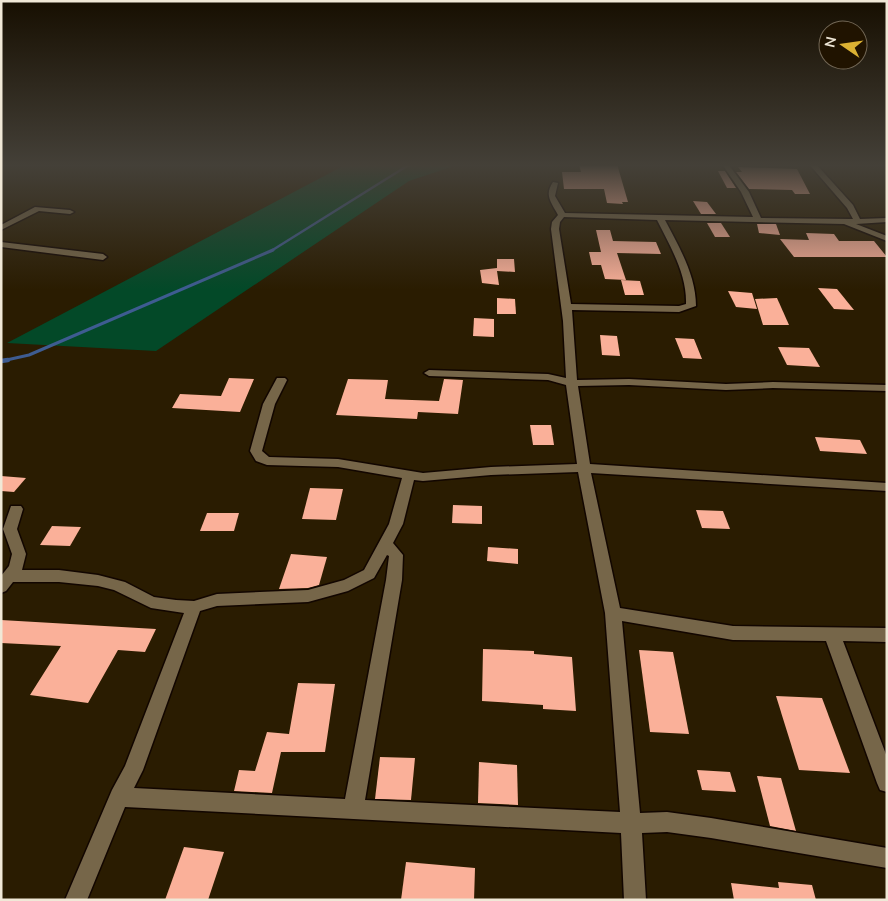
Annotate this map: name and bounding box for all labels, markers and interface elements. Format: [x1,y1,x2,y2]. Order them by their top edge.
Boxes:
north arrow [818,20,868,70]
text: N [820,35,840,49]

